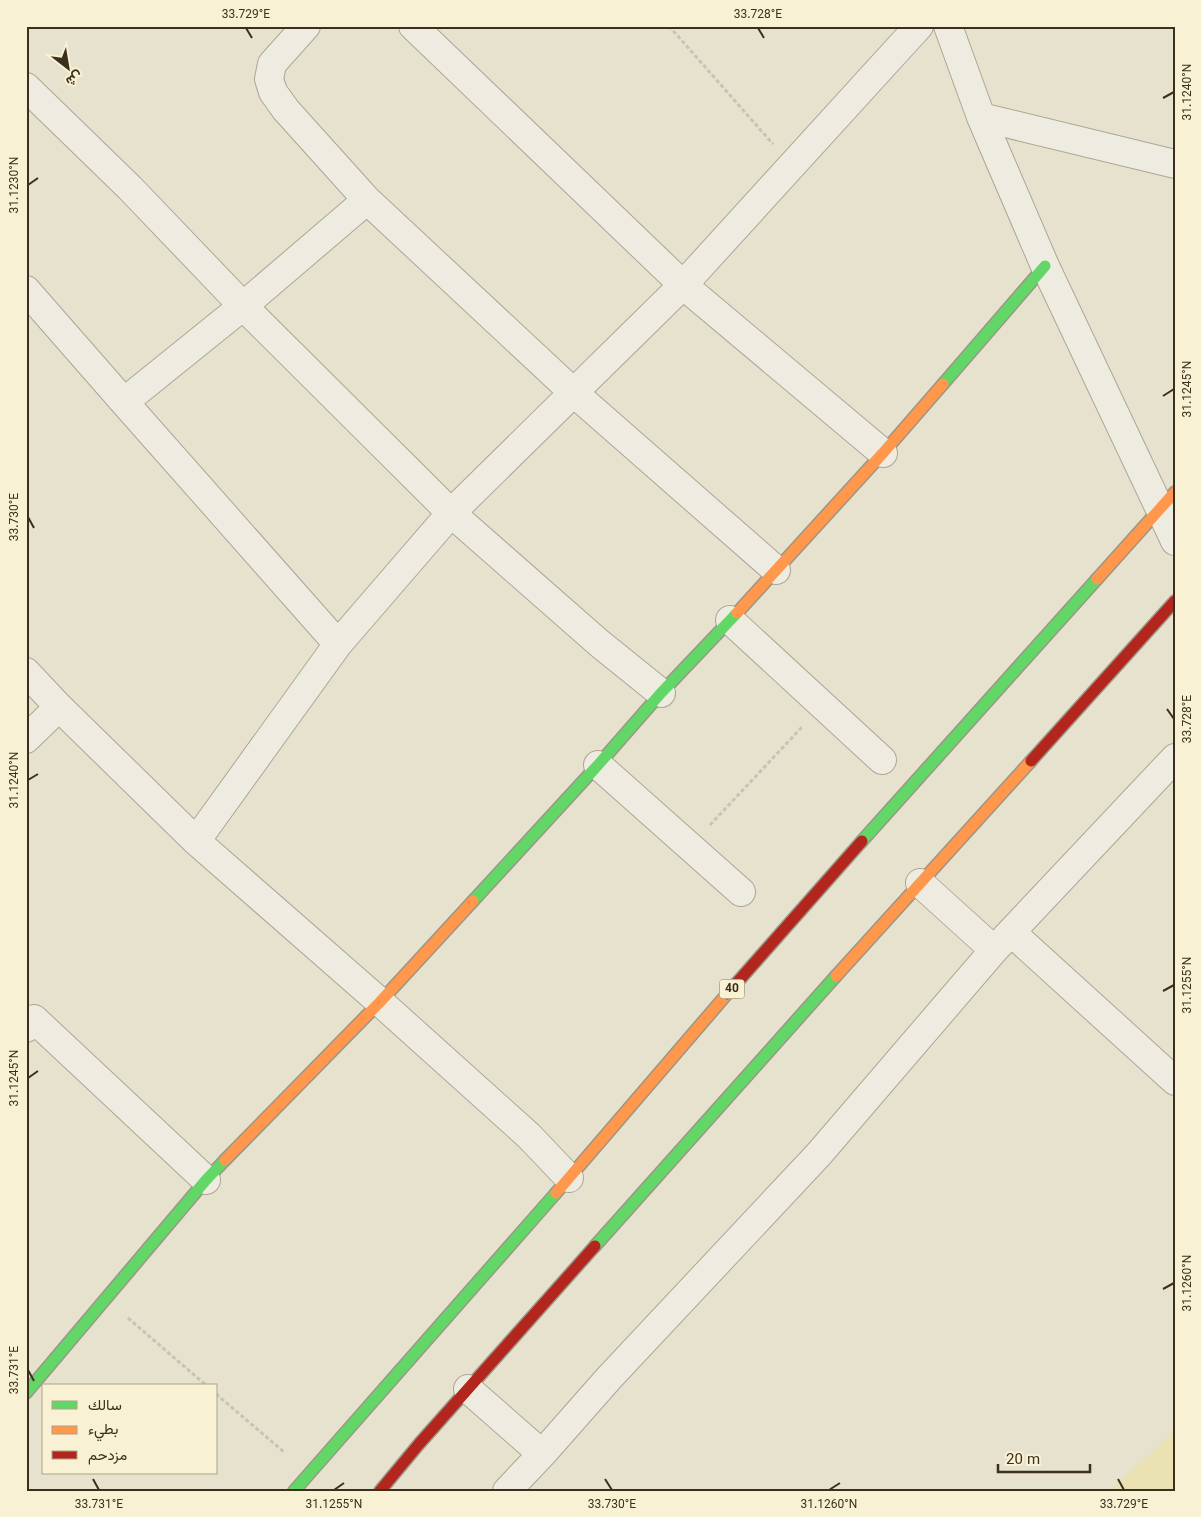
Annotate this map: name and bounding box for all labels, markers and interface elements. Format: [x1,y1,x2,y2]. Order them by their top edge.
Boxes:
text: 33.729°E [222,6,270,24]
text: 33.728°E [734,6,782,24]
north arrow [42,42,92,92]
text: ش [61,64,87,91]
text: 31.1240°N [1179,64,1197,120]
text: 31.1230°N [6,157,24,213]
text: 31.1245°N [1179,361,1197,417]
text: 33.730°E [6,493,24,541]
text: 33.728°E [1179,695,1197,743]
text: 31.1240°N [6,752,24,808]
text: 31.1255°N [1179,957,1197,1013]
road number: 40 [720,980,744,999]
text: 31.1245°N [6,1050,24,1106]
text: 31.1260°N [1179,1255,1197,1311]
text: 33.731°E [6,1346,24,1394]
legend [42,1384,218,1474]
text: سالك [88,1395,122,1418]
text: بطيء [88,1419,118,1442]
scale bar [998,1442,1091,1474]
text: مزدحم [88,1445,127,1468]
text: 20 m [1006,1449,1040,1472]
text: 33.731°E [75,1496,123,1514]
text: 31.1255°N [306,1496,362,1514]
text: 33.730°E [588,1496,636,1514]
text: 31.1260°N [801,1496,857,1514]
text: 33.729°E [1100,1496,1148,1514]

